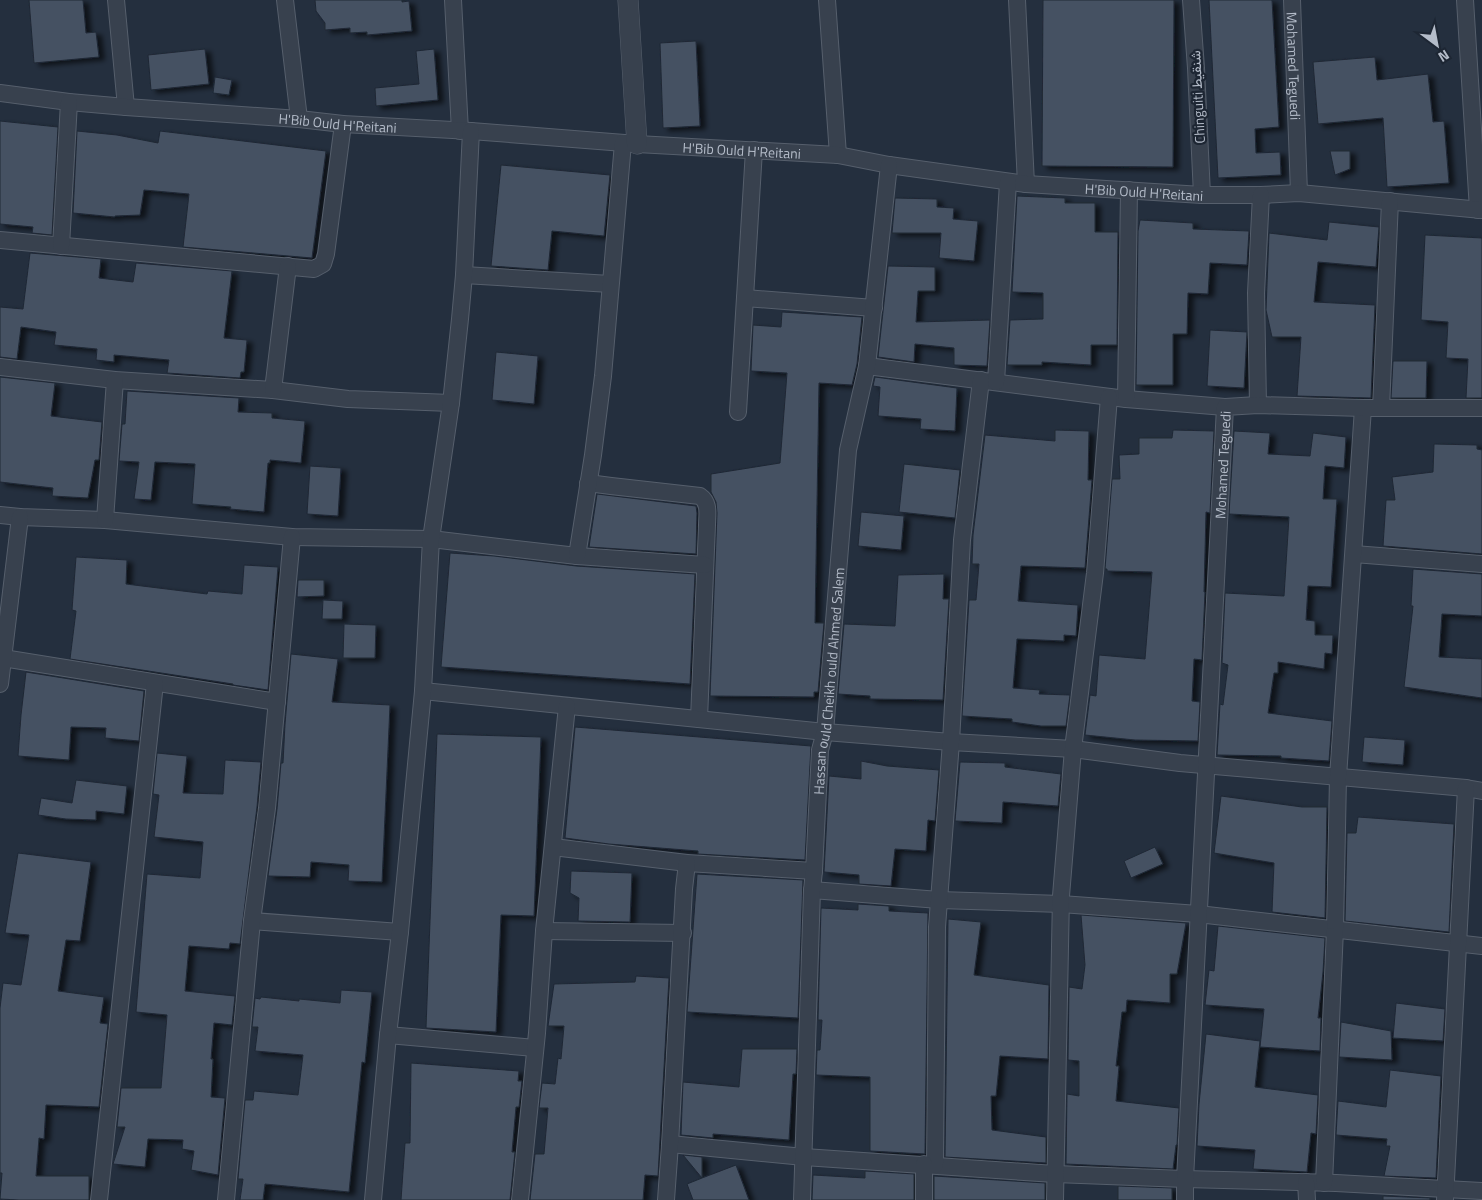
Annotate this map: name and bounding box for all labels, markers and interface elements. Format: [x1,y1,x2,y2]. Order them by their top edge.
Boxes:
street label: Mohamed Teguedi [1282,11,1307,120]
north arrow [1412,20,1462,70]
text: N [1434,45,1454,68]
street label: Chinguiti شنقيط [1184,50,1210,144]
street label: H'Bib Ould H'Reitani [278,107,397,137]
street label: H'Bib Ould H'Reitani [682,136,801,163]
street label: H'Bib Ould H'Reitani [1084,177,1204,206]
street label: Mohamed Teguedi [1209,410,1235,520]
street label: Hassan ould Cheikh ould Ahmed Salem [807,566,849,795]

